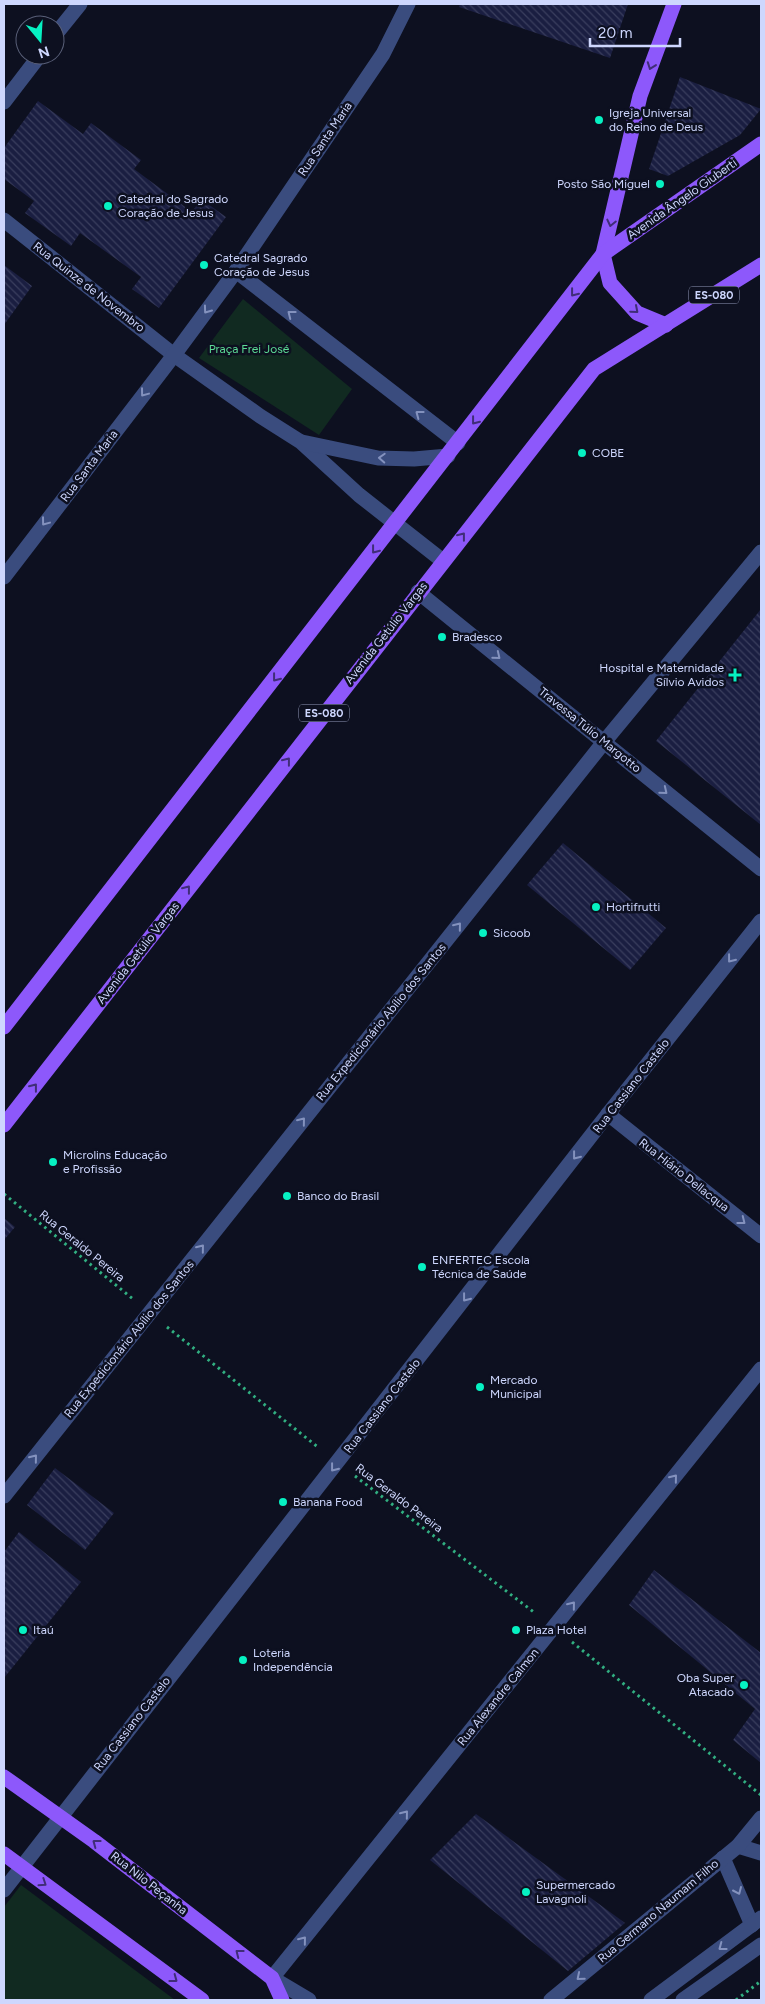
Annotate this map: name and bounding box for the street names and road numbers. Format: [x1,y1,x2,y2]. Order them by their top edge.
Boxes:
street label: Rua Santa Maria [295,99,355,179]
street label: Avenida Ângelo Giuberti [624,156,740,242]
street label: Rua Quinze de Novembro [30,239,148,335]
road number: ES-080 [689,286,739,304]
street label: Rua Santa Maria [57,427,121,505]
street label: Avenida Getúlio Vargas [342,579,430,687]
street label: Travessa Túlio Margotto [536,684,644,776]
road number: ES-080 [299,704,349,721]
street label: Avenida Getúlio Vargas [94,899,182,1007]
street label: Rua Expedicionário Abílio dos Santos [313,940,449,1104]
street label: Rua Cassiano Castelo [590,1036,672,1136]
street label: Rua Hiário Dellacqua [636,1135,732,1215]
street label: Rua Geraldo Pereira [37,1207,127,1285]
street label: Rua Expedicionário Abílio dos Santos [61,1257,197,1421]
street label: Rua Cassiano Castelo [341,1356,423,1456]
street label: Rua Geraldo Pereira [353,1461,445,1535]
street label: Rua Alexandre Calmon [455,1645,542,1748]
street label: Rua Cassiano Castelo [91,1674,173,1774]
street label: Rua Nilo Peçanha [108,1849,190,1917]
street label: Rua Germano Naumam Filho [595,1856,721,1966]

